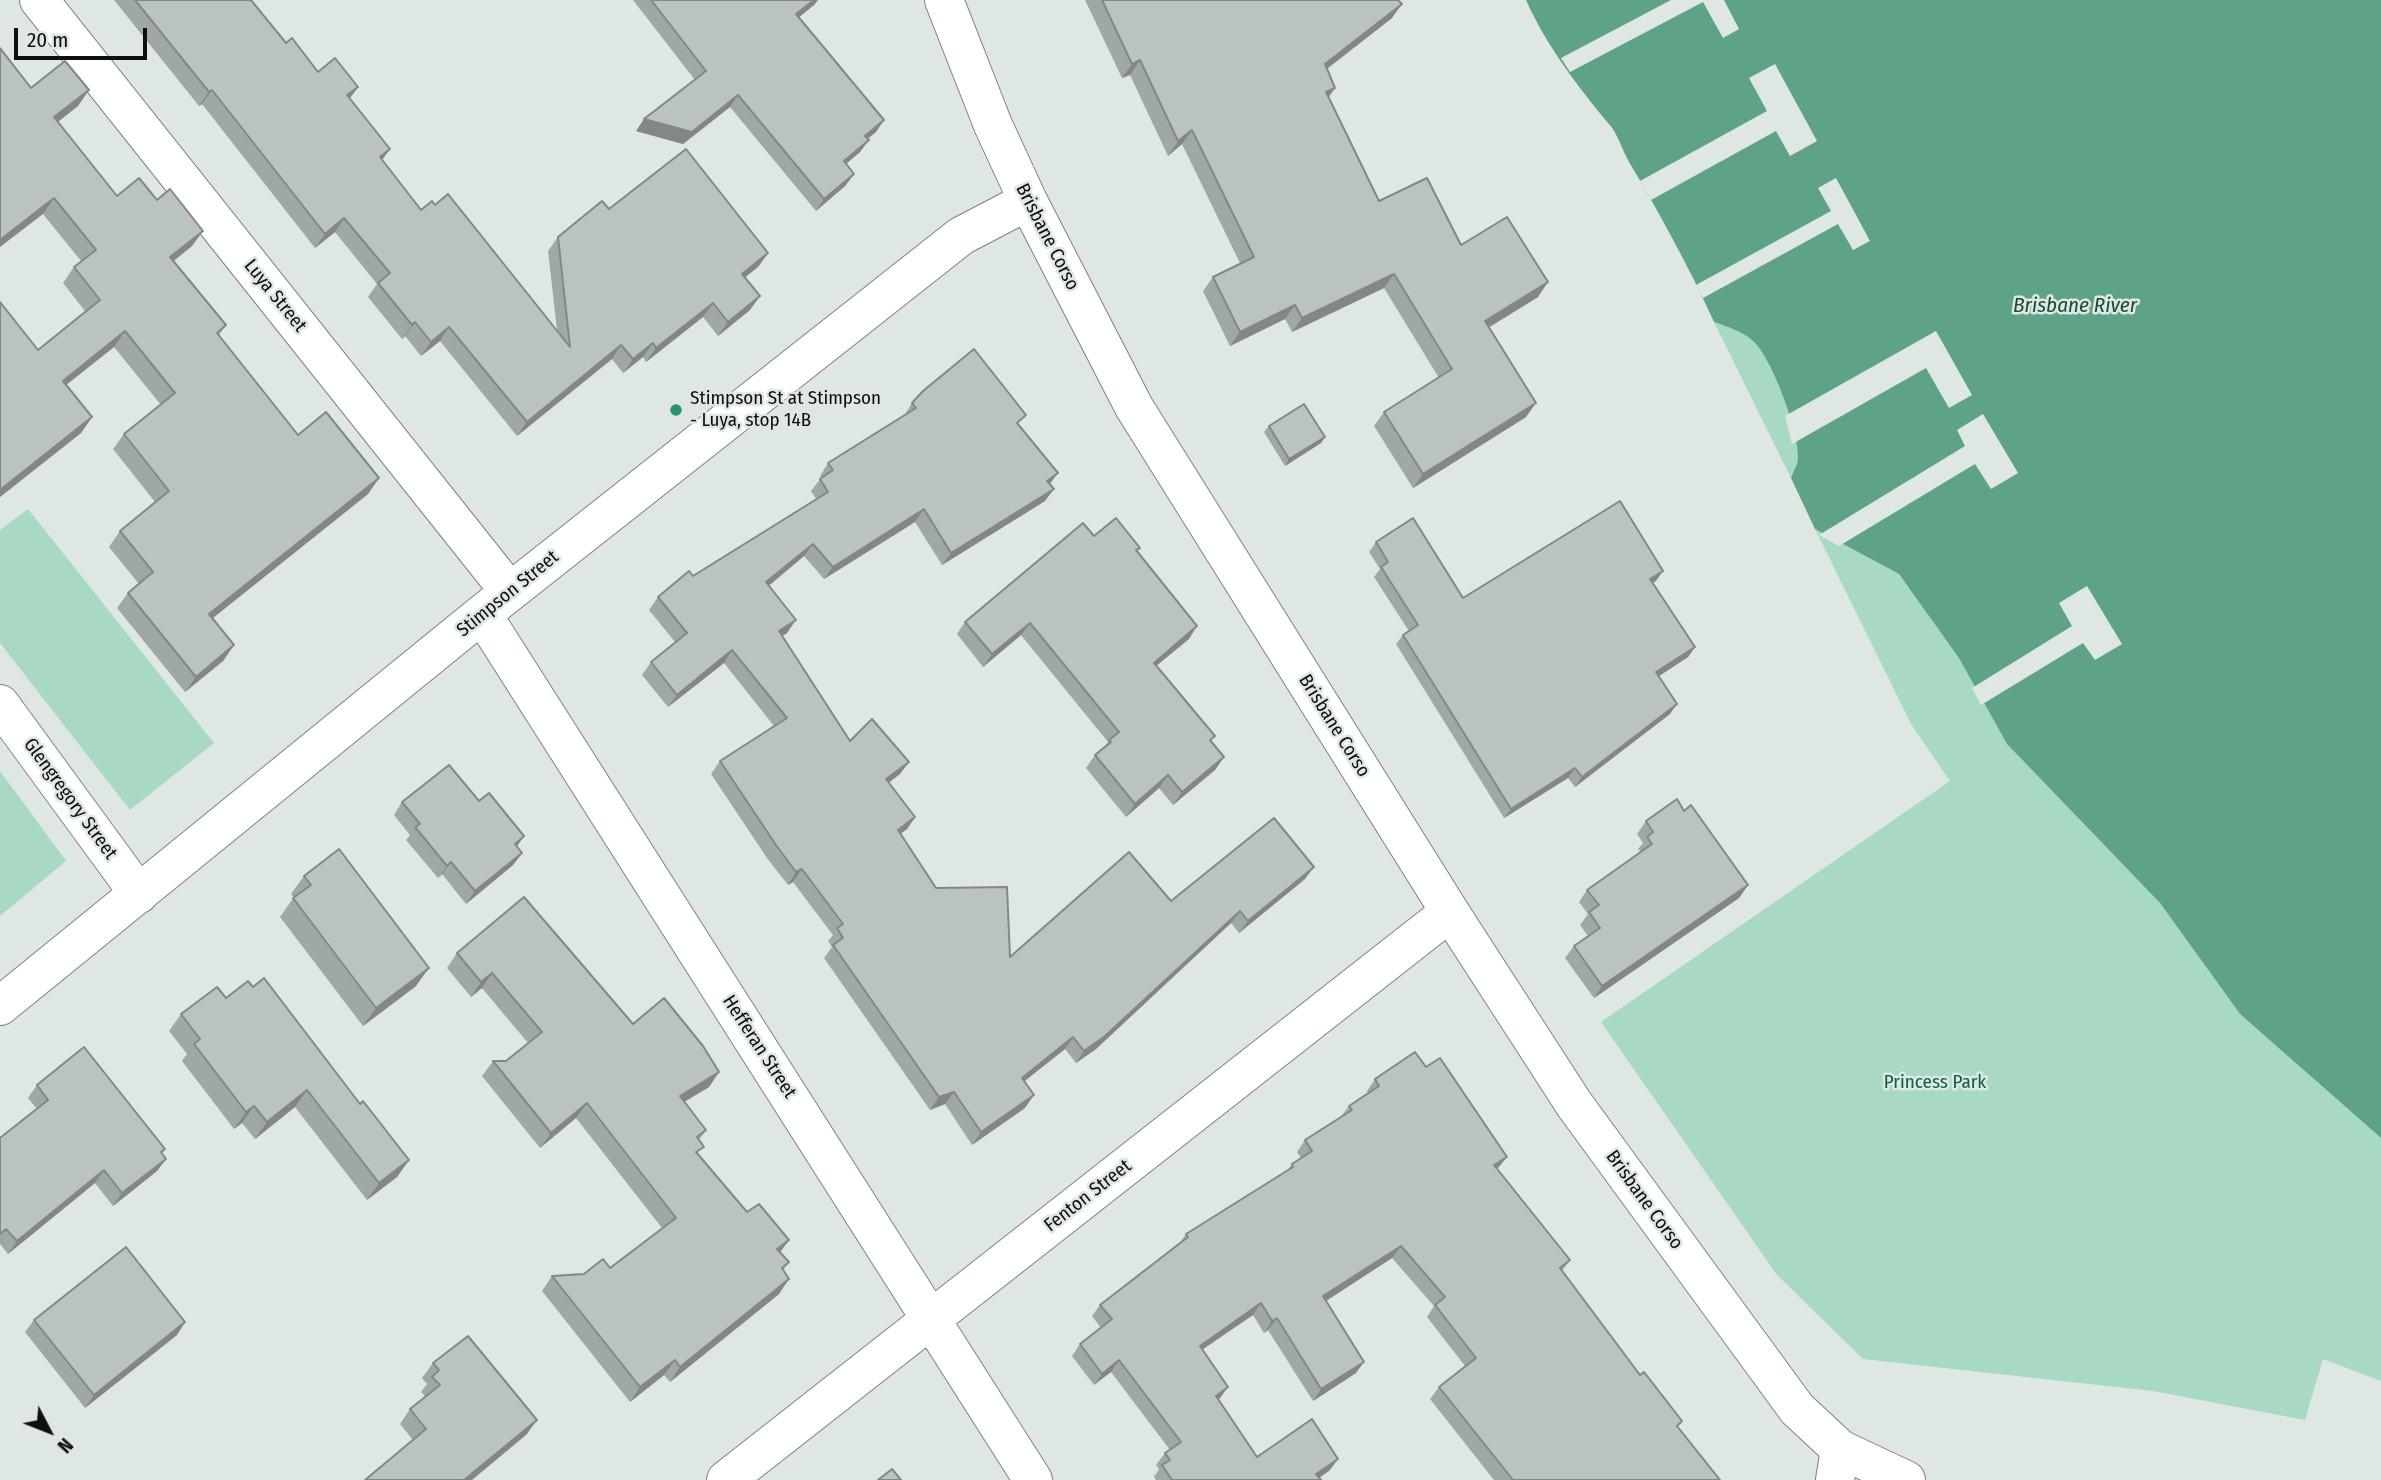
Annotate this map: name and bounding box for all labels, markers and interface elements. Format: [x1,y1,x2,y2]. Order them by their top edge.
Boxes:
scale bar [18,14,150,58]
text: 20 m [27,27,68,53]
street label: Brisbane Corso [1010,180,1084,294]
street label: Luya Street [239,255,311,337]
water label: Brisbane River [2013,293,2137,319]
place label: Stimpson St at Stimpson - Luya, stop 14B [690,388,881,432]
marker: Stimpson St at Stimpson - Luya, stop 14B [668,402,684,418]
street label: Stimpson Street [452,546,564,642]
street label: Brisbane Corso [1293,670,1375,782]
street label: Glengregory Street [18,734,122,864]
street label: Hefferan Street [717,991,801,1103]
park label: Princess Park [1884,1072,1986,1094]
street label: Brisbane Corso [1600,1146,1688,1254]
street label: Fenton Street [1040,1155,1136,1237]
north arrow [14,1396,84,1466]
text: N [53,1433,77,1457]

